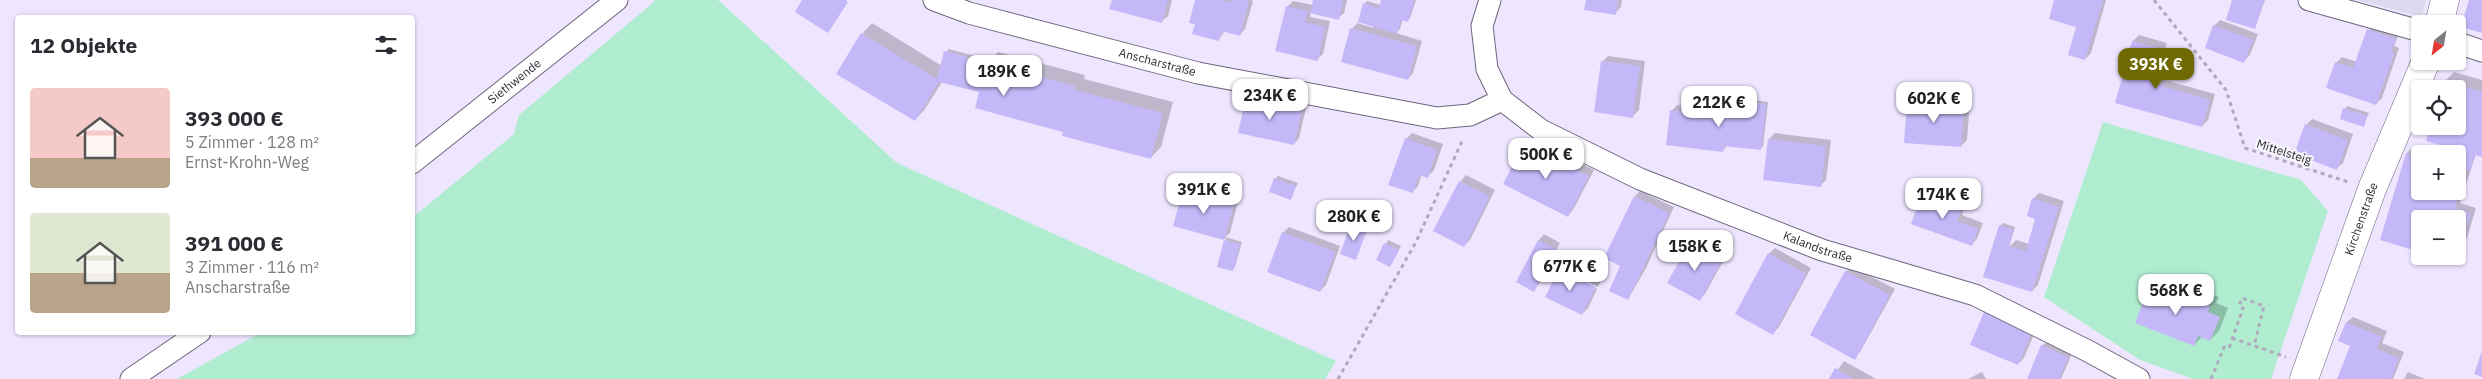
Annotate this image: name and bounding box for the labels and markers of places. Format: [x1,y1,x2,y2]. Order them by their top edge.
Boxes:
pin: 393K € [2115,48,2197,90]
pin: 189K € [963,54,1045,97]
pin: 234K € [1229,78,1311,121]
pin: 602K € [1893,82,1975,124]
pin: 212K € [1678,86,1760,128]
pin: 500K € [1505,138,1587,180]
pin: 391K € [1163,172,1245,215]
pin: 174K € [1902,178,1984,220]
pin: 280K € [1313,200,1395,242]
pin: 158K € [1654,230,1736,272]
pin: 677K € [1529,250,1611,292]
pin: 568K € [2135,274,2217,316]

